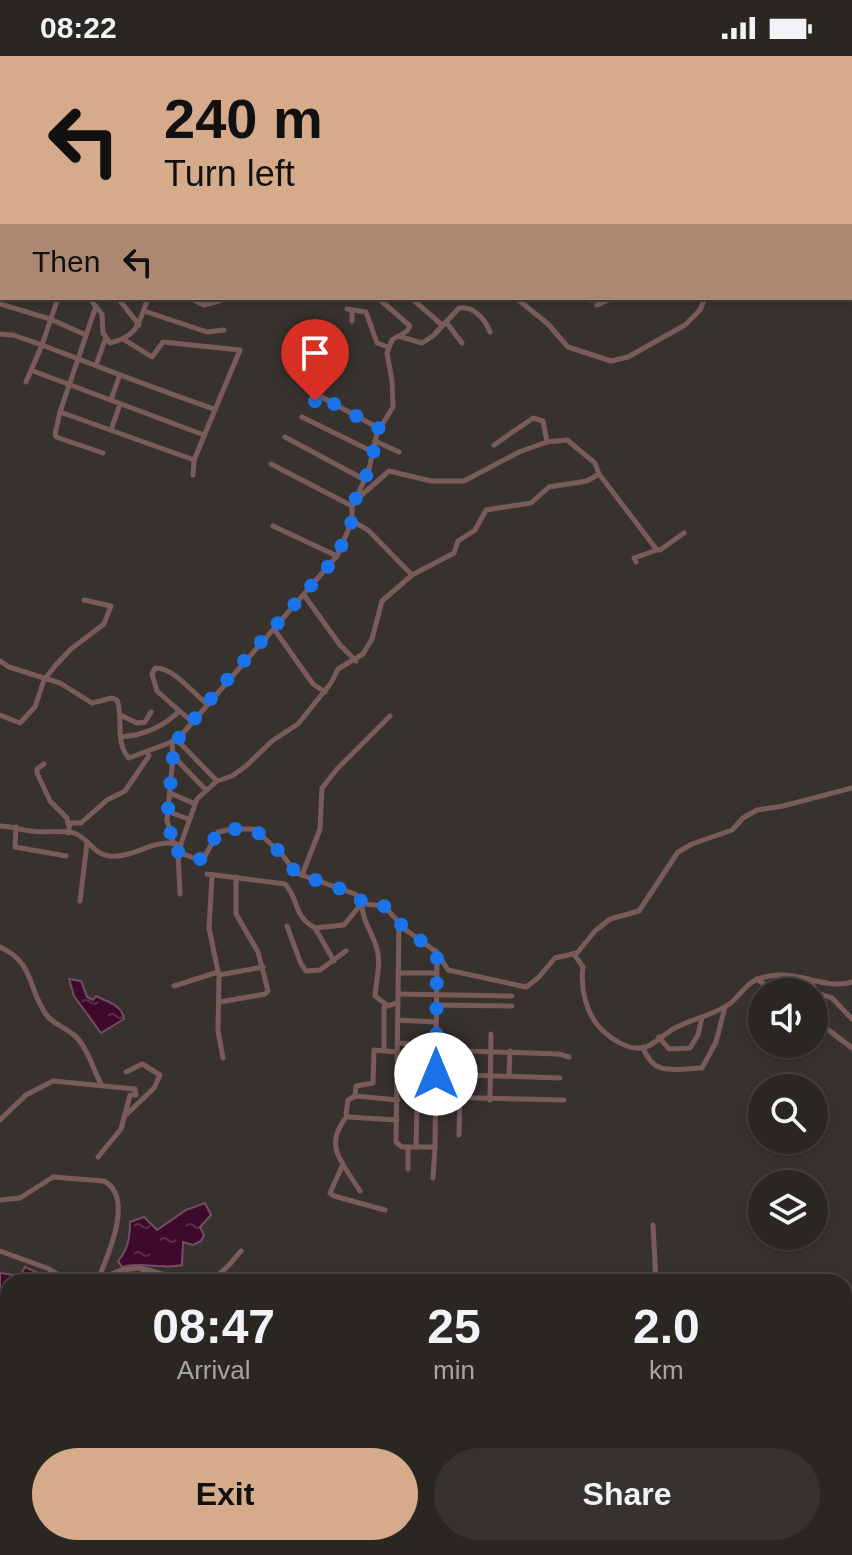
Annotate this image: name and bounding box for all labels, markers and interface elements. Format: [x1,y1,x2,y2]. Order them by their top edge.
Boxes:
text: 08:22 [40,11,117,44]
text: 240 m [164,87,323,150]
icon: left [32,88,136,192]
text: Turn left [164,153,295,194]
icon: left [116,240,160,284]
text: Then [32,245,100,278]
pin [281,319,349,401]
icon: arrive [293,331,337,375]
map controls [748,978,828,1250]
button: sound [748,978,828,1058]
position arrow [394,1032,478,1116]
button: search [748,1074,828,1154]
button: layers [748,1170,828,1250]
text: 08:47 [152,1300,275,1353]
text: 25 [427,1300,481,1353]
text: 2.0 [633,1300,700,1353]
text: Arrival [177,1355,250,1385]
text: min [433,1355,475,1385]
text: km [649,1355,684,1385]
button: Exit [32,1448,418,1540]
button: Share [434,1448,820,1540]

